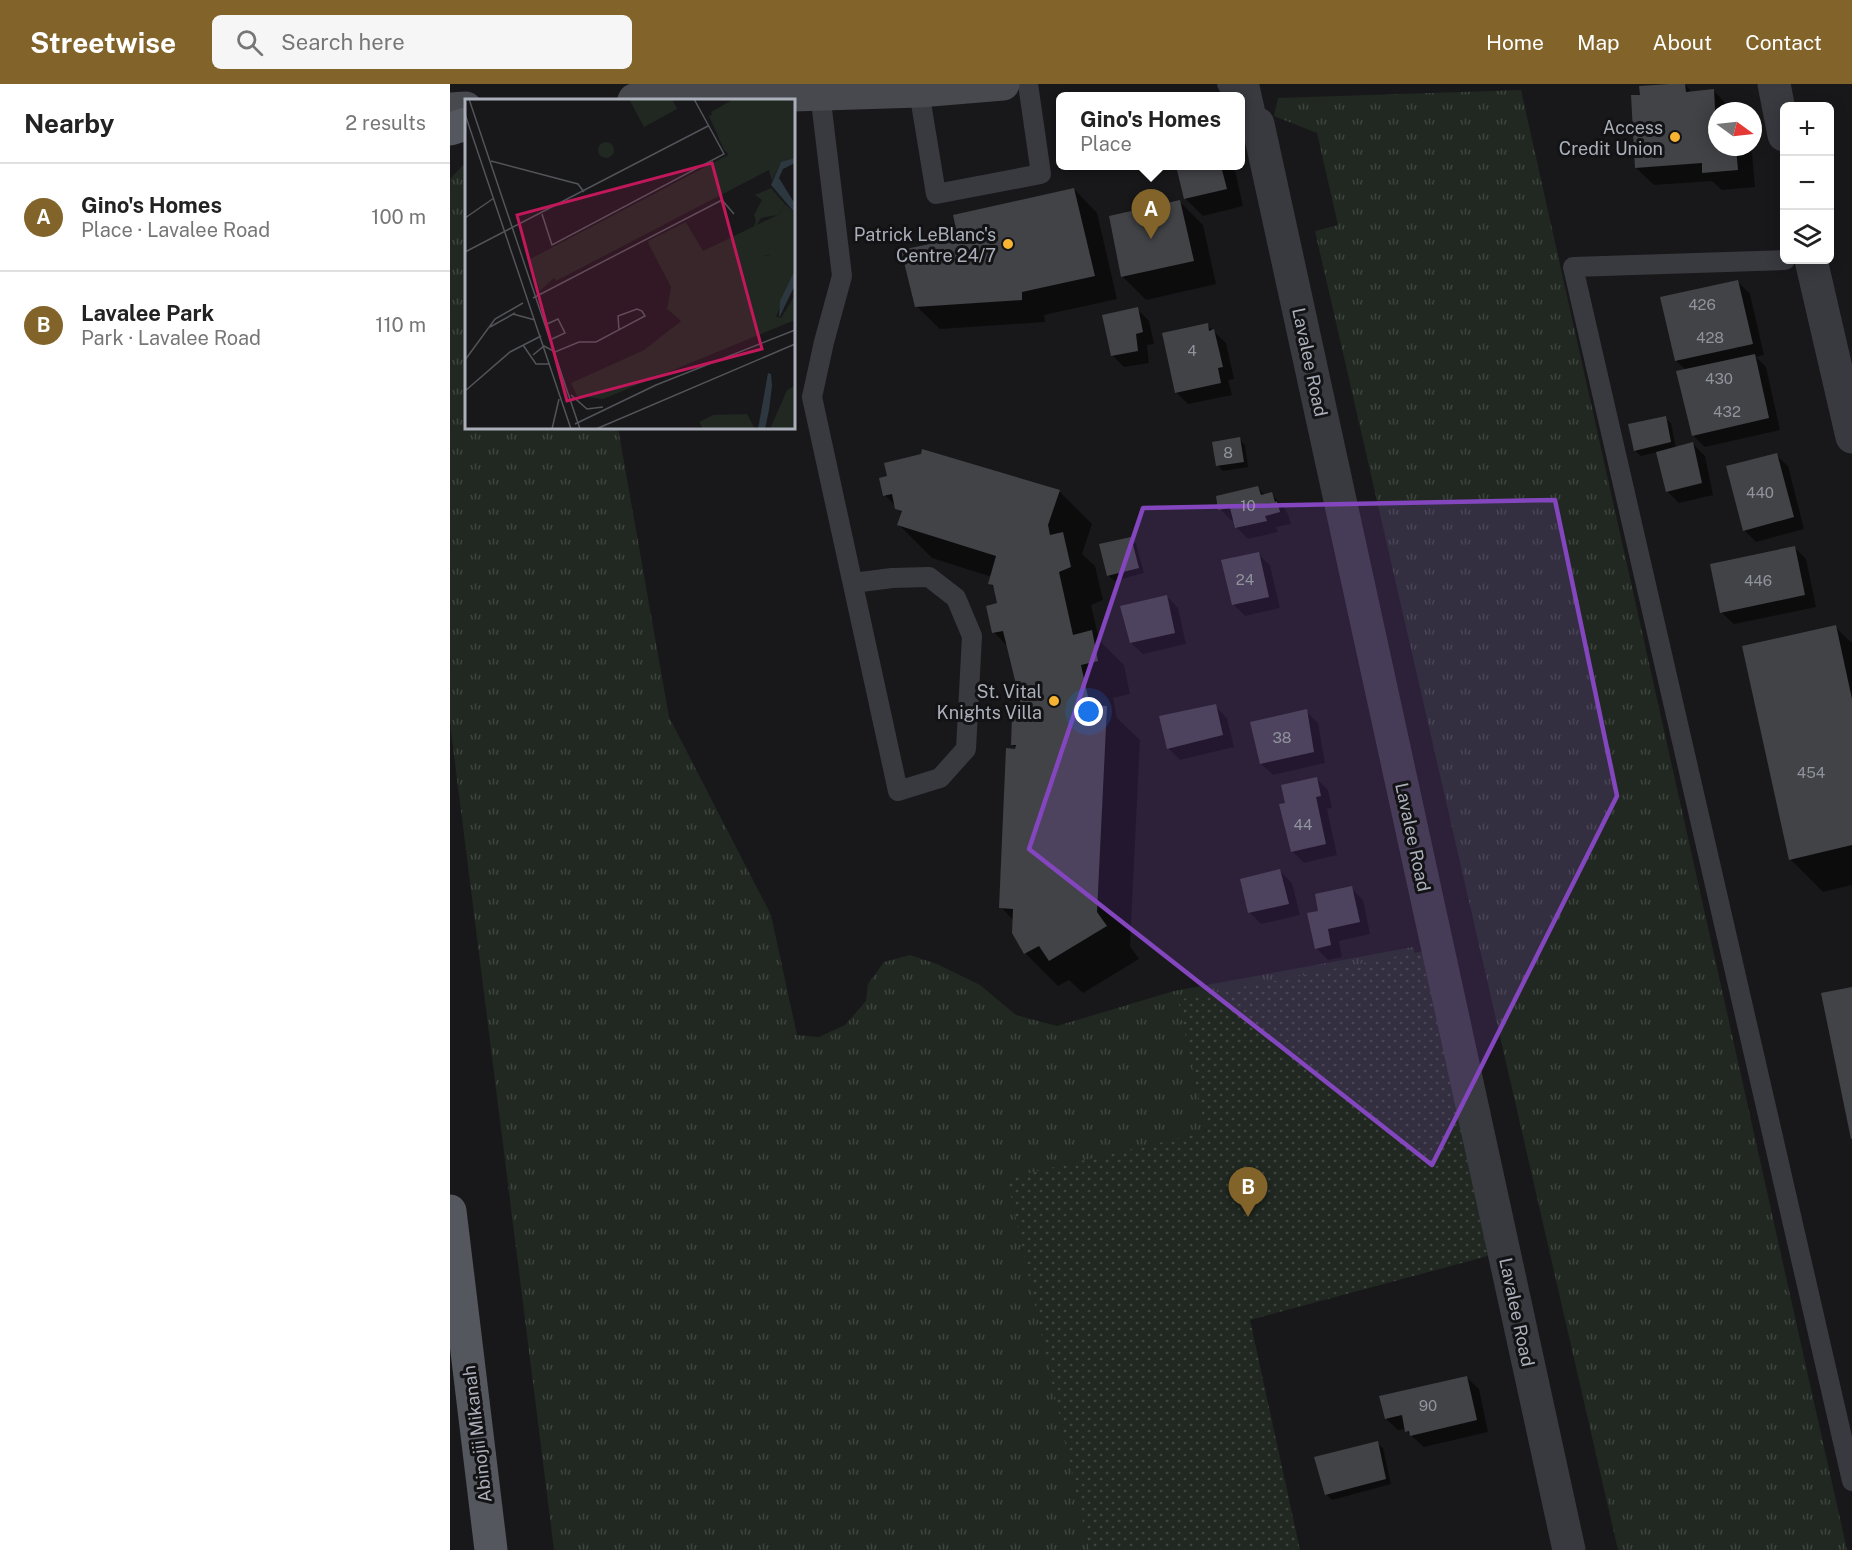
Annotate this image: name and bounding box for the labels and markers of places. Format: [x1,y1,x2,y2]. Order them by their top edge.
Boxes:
place label: Access Credit Union [1559,117,1663,159]
marker: Access Credit Union [1668,130,1682,144]
pin: A [1132,190,1170,239]
place label: Patrick LeBlanc's Centre 24/7 [854,224,996,266]
marker: Patrick LeBlanc's Centre 24/7 [1001,237,1015,251]
place label: St. Vital Knights Villa [937,681,1042,723]
marker: St. Vital Knights Villa [1047,694,1061,708]
pin: B [1228,1168,1268,1217]

